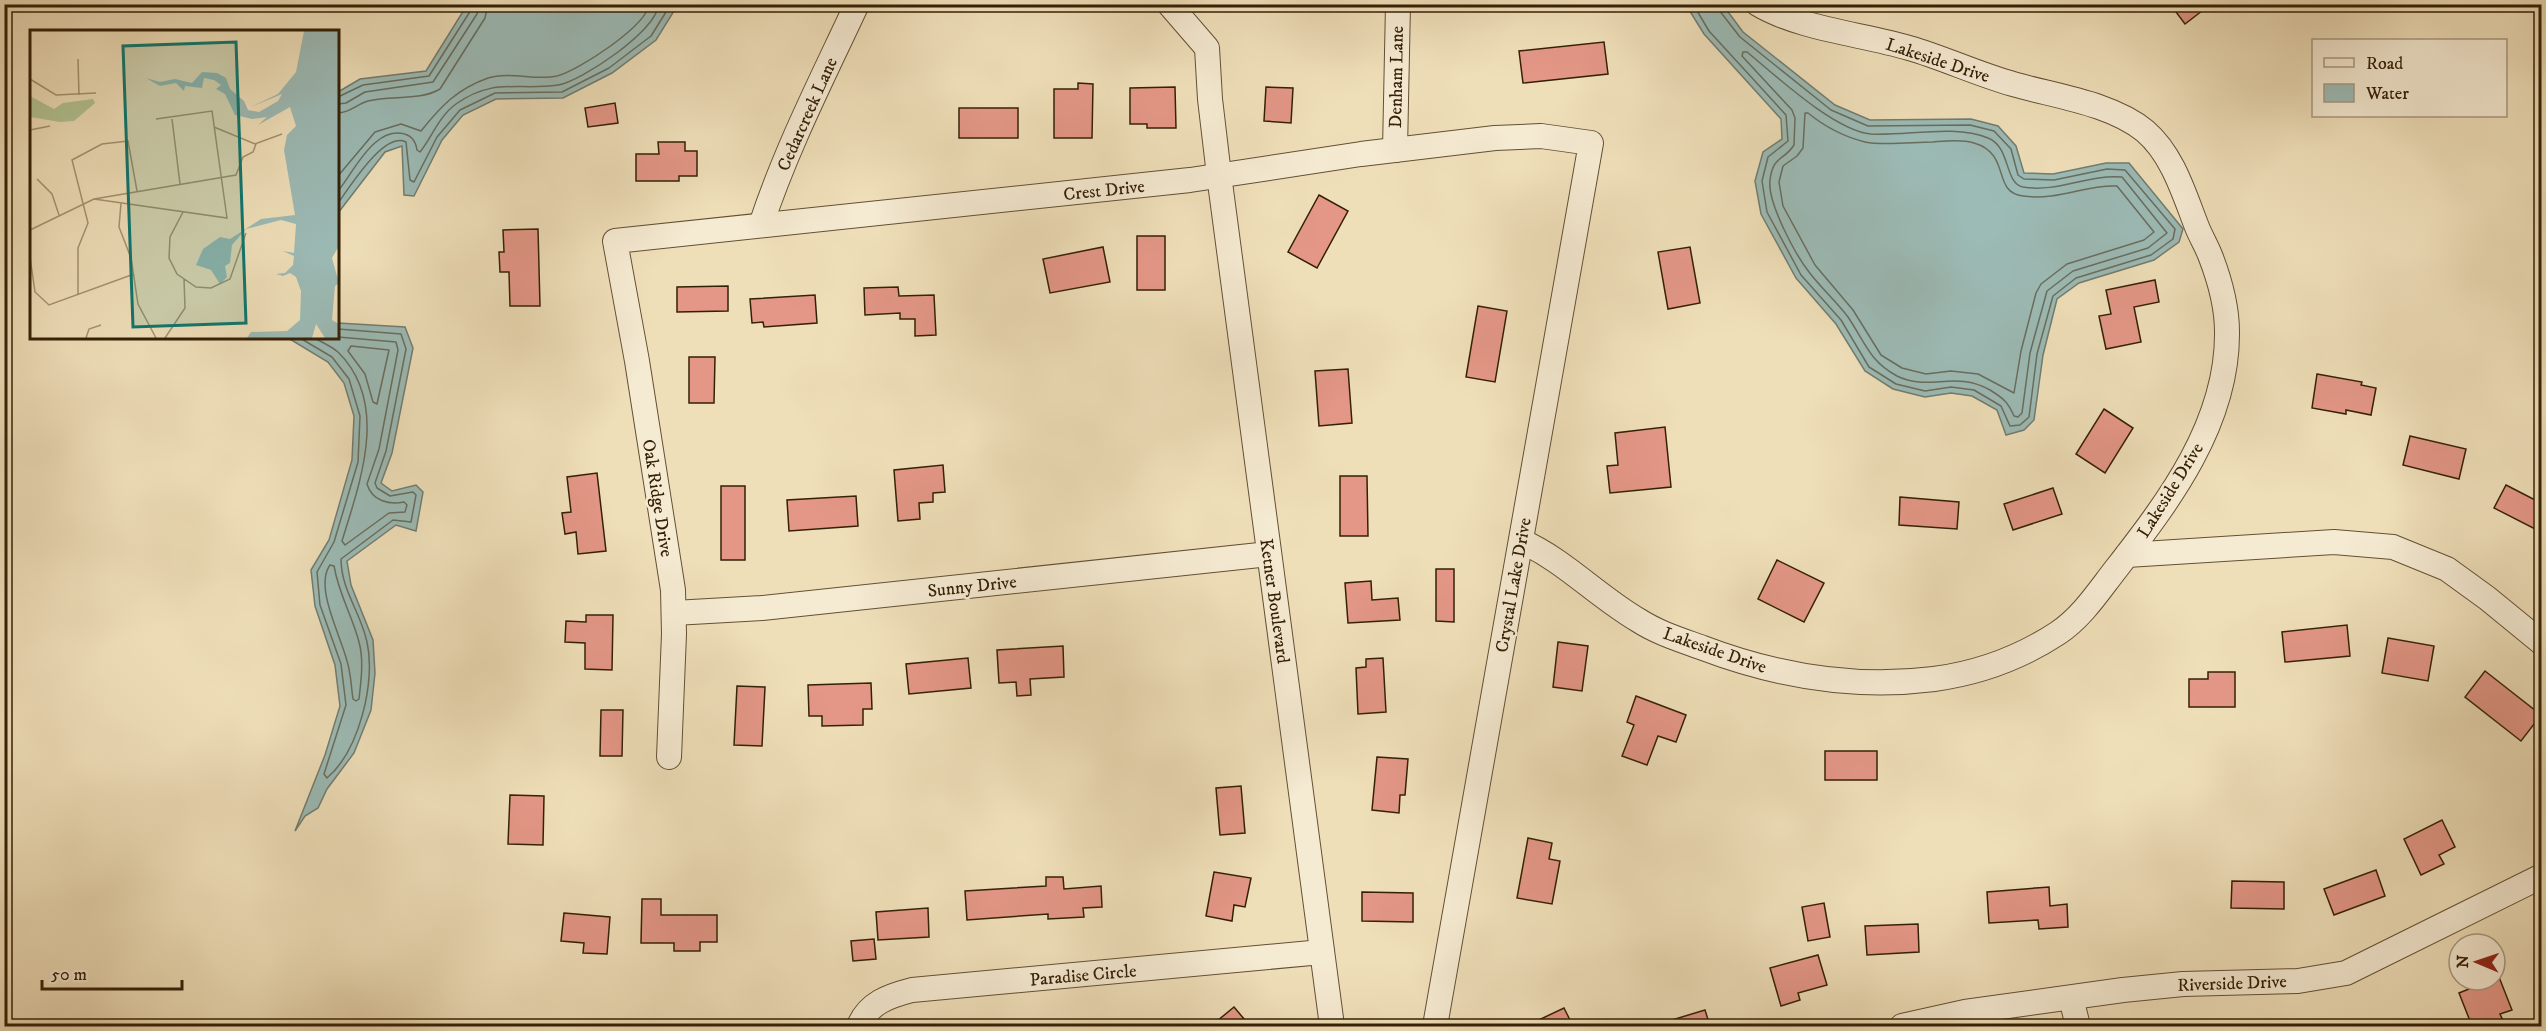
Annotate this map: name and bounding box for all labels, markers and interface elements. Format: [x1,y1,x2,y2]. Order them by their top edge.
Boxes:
street label: Denham Lane [1385,26,1409,128]
inset map [30,30,339,339]
street label: Lakeside Drive [1883,34,1992,88]
legend [2312,39,2507,117]
text: Road [2366,53,2403,75]
street label: Cedarcreek Lane [773,54,843,175]
text: Water [2365,83,2409,105]
street label: Crest Drive [1062,176,1146,206]
street label: Oak Ridge Drive [637,438,677,559]
street label: Lakeside Drive [2133,439,2209,542]
street label: Crystal Lake Drive [1491,516,1537,654]
street label: Ketner Boulevard [1254,537,1294,665]
street label: Sunny Drive [927,571,1018,603]
street label: Lakeside Drive [1660,623,1769,679]
north arrow [2447,932,2507,992]
scale bar [42,953,182,991]
text: N [2453,955,2473,968]
street label: Paradise Circle [1029,960,1137,992]
text: 50 m [51,964,87,986]
street label: Riverside Drive [2177,971,2287,997]

